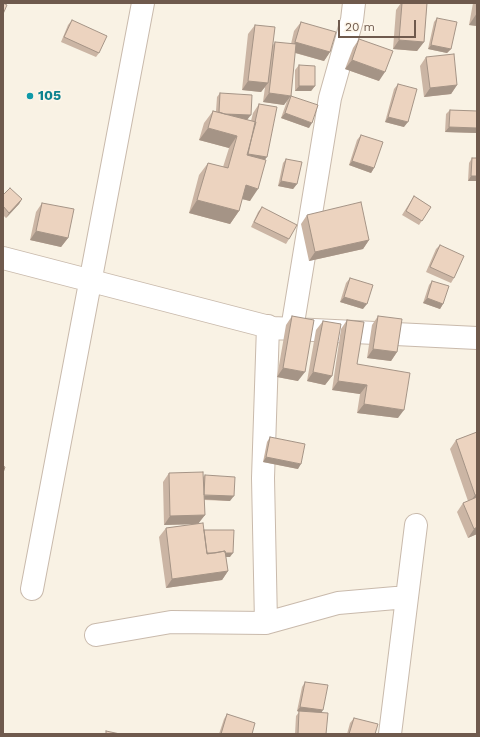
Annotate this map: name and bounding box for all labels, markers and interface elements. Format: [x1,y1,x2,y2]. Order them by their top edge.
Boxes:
scale bar [340,12,418,38]
text: 20 m [345,20,375,34]
place label: 105 [38,88,61,104]
marker: 105 [25,91,35,101]

